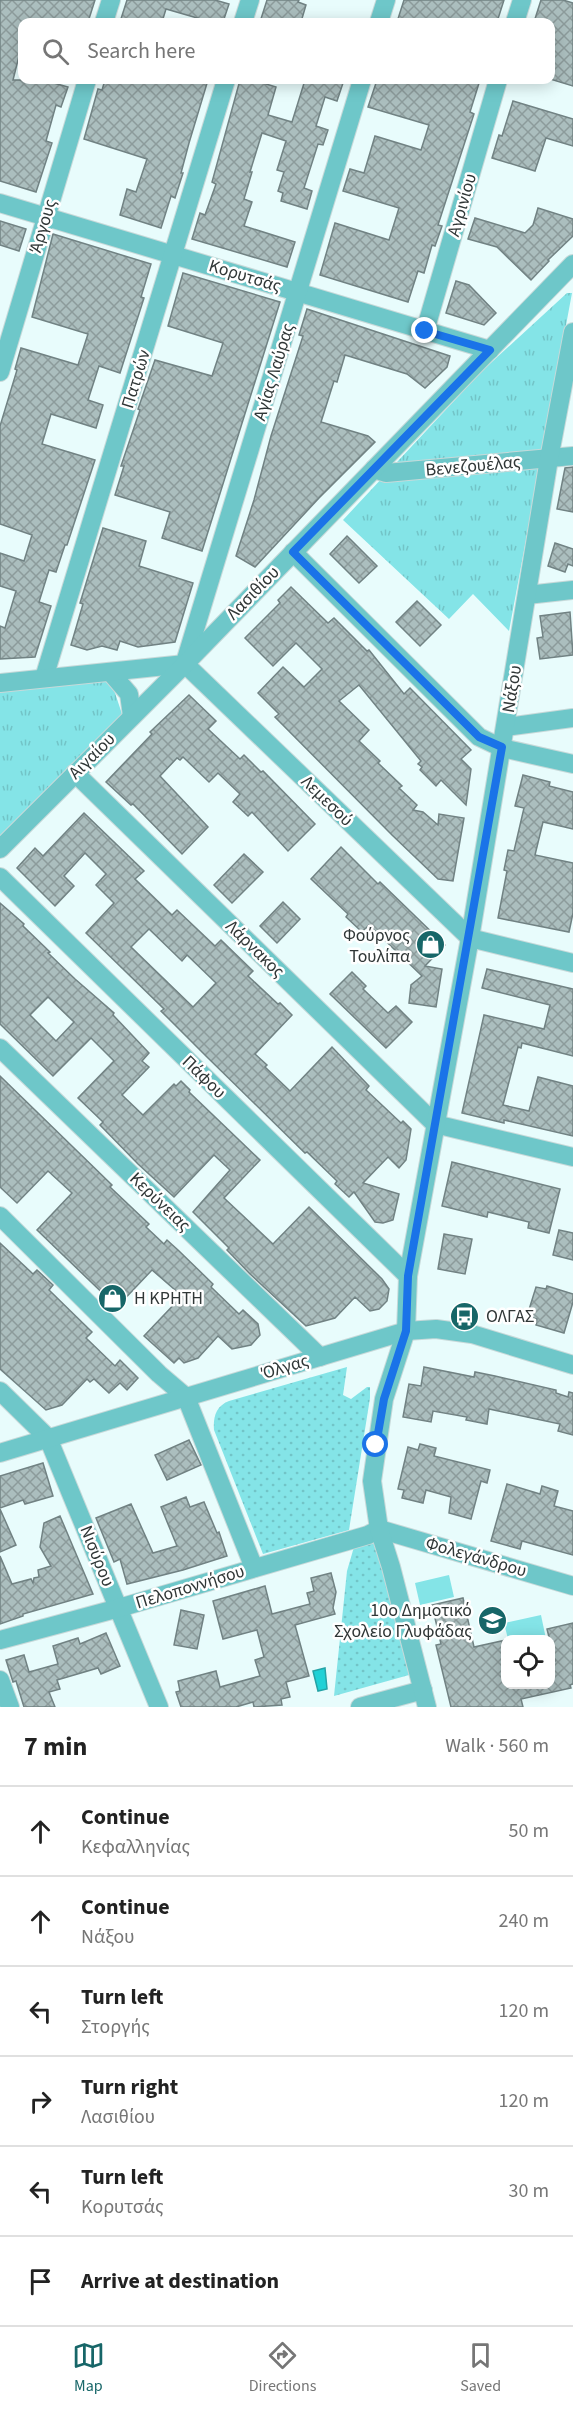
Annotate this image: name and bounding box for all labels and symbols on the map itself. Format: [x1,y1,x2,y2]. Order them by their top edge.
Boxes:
street label: Αγρινίου [441,171,483,239]
street label: Άργους [23,196,63,256]
street label: Κορυτσάς [206,253,284,299]
route end [411,317,437,343]
street label: Αγίας Λαύρας [247,320,301,424]
street label: Πατρών [115,346,157,411]
street label: Βενεζουέλας [424,449,522,483]
street label: Λασιθίου [221,560,285,626]
street label: Νάξου [496,663,528,715]
street label: Αιγαίου [63,727,121,785]
street label: Λεμεσού [295,770,359,832]
street label: Λάρνακος [220,914,290,984]
place label: Φούρνος Τουλίπα [343,923,410,969]
shop icon: Φούρνος Τουλίπα [415,929,447,961]
street label: Πάφου [176,1050,232,1104]
street label: Κερύνειας [124,1167,196,1238]
shop icon: Η ΚΡΗΤΗ [97,1282,129,1314]
place label: Η ΚΡΗΤΗ [134,1286,203,1311]
bus stop icon: ΟΛΓΑΣ [449,1300,481,1332]
place label: ΟΛΓΑΣ [486,1304,535,1329]
street label: Όλγας [257,1348,312,1386]
route start [362,1431,388,1457]
street label: Νισύρου [73,1522,121,1590]
street label: Φολεγάνδρου [422,1531,530,1583]
street label: Πελοποννήσου [133,1559,247,1615]
place label: 10o Δημοτικό Σχολείο Γλυφάδας [334,1598,472,1644]
school or university icon: 10o Δημοτικό Σχολείο Γλυφάδας [477,1604,509,1636]

